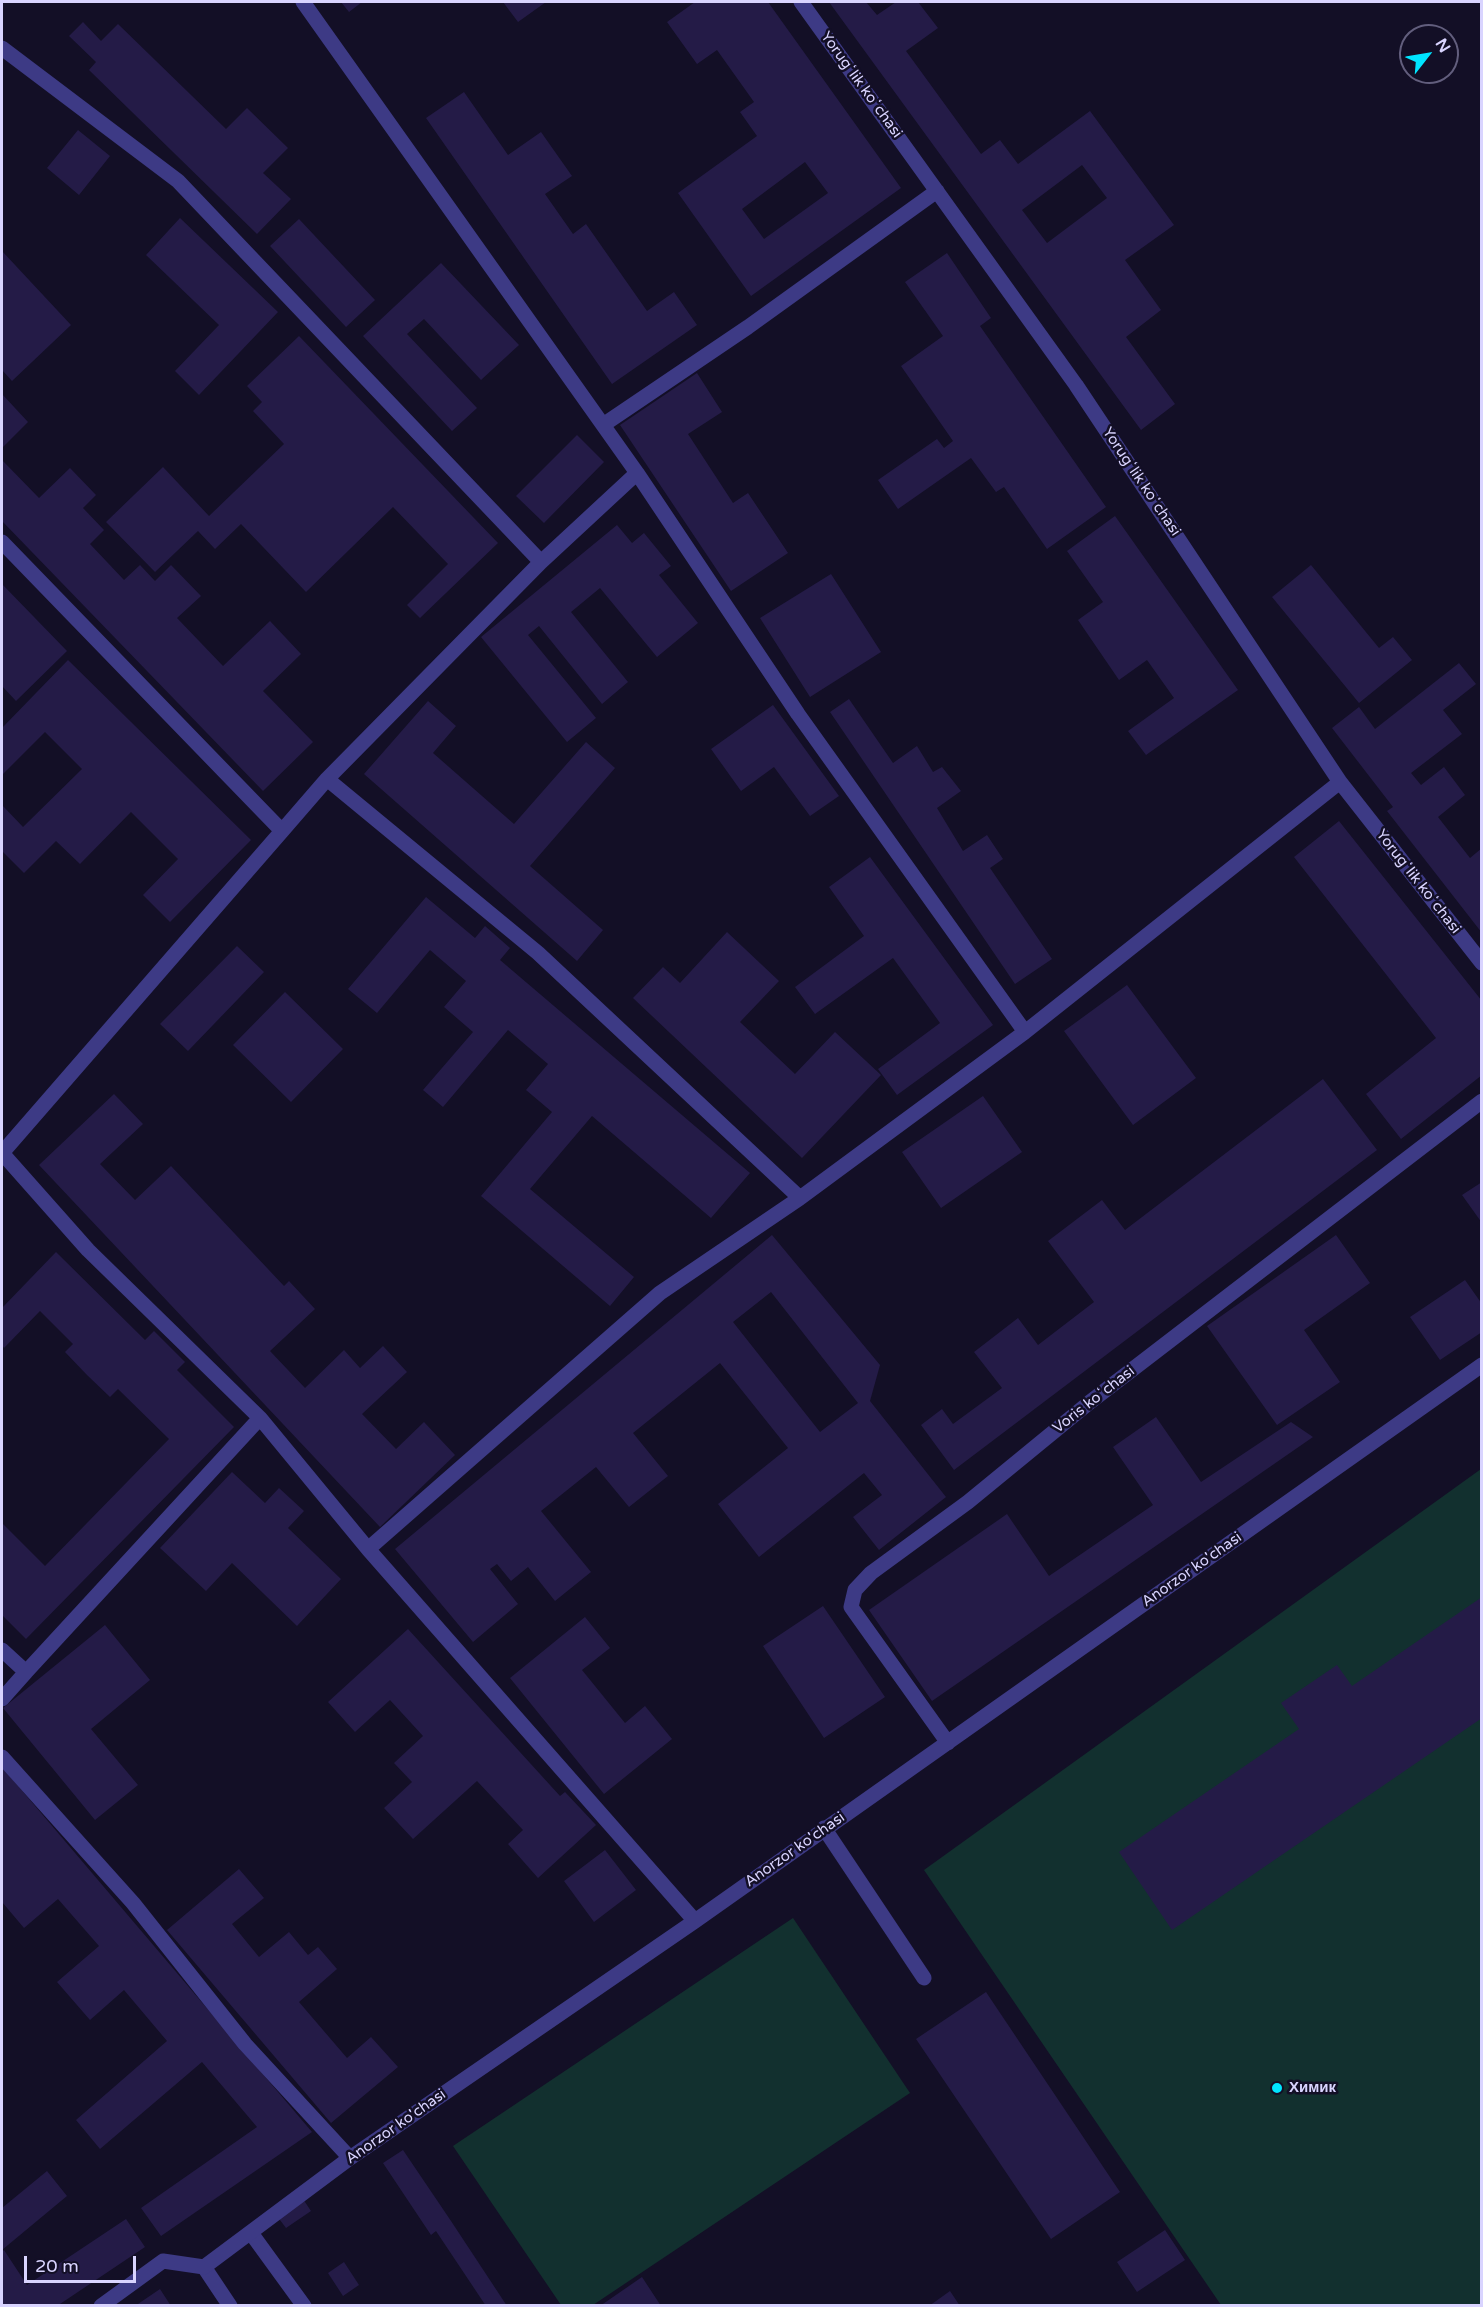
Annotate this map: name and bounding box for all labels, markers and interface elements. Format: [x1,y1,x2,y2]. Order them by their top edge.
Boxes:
north arrow [1399,24,1459,84]
street label: Yorugʻlik koʻchasi [816,28,906,142]
text: N [1431,35,1455,56]
street label: Yorugʻlik koʻchasi [1098,424,1184,540]
street label: Yorugʻlik koʻchasi [1372,826,1464,938]
street label: Voris koʻchasi [1049,1362,1139,1438]
street label: Anorzor ko'chasi [1138,1529,1246,1611]
street label: Anorzor ko'chasi [741,1809,849,1891]
place label: Химик [1289,2079,1336,2097]
marker: Химик [1270,2081,1284,2095]
street label: Anorzor ko'chasi [342,2086,450,2168]
scale bar [27,2244,140,2282]
text: 20 m [35,2255,79,2277]

